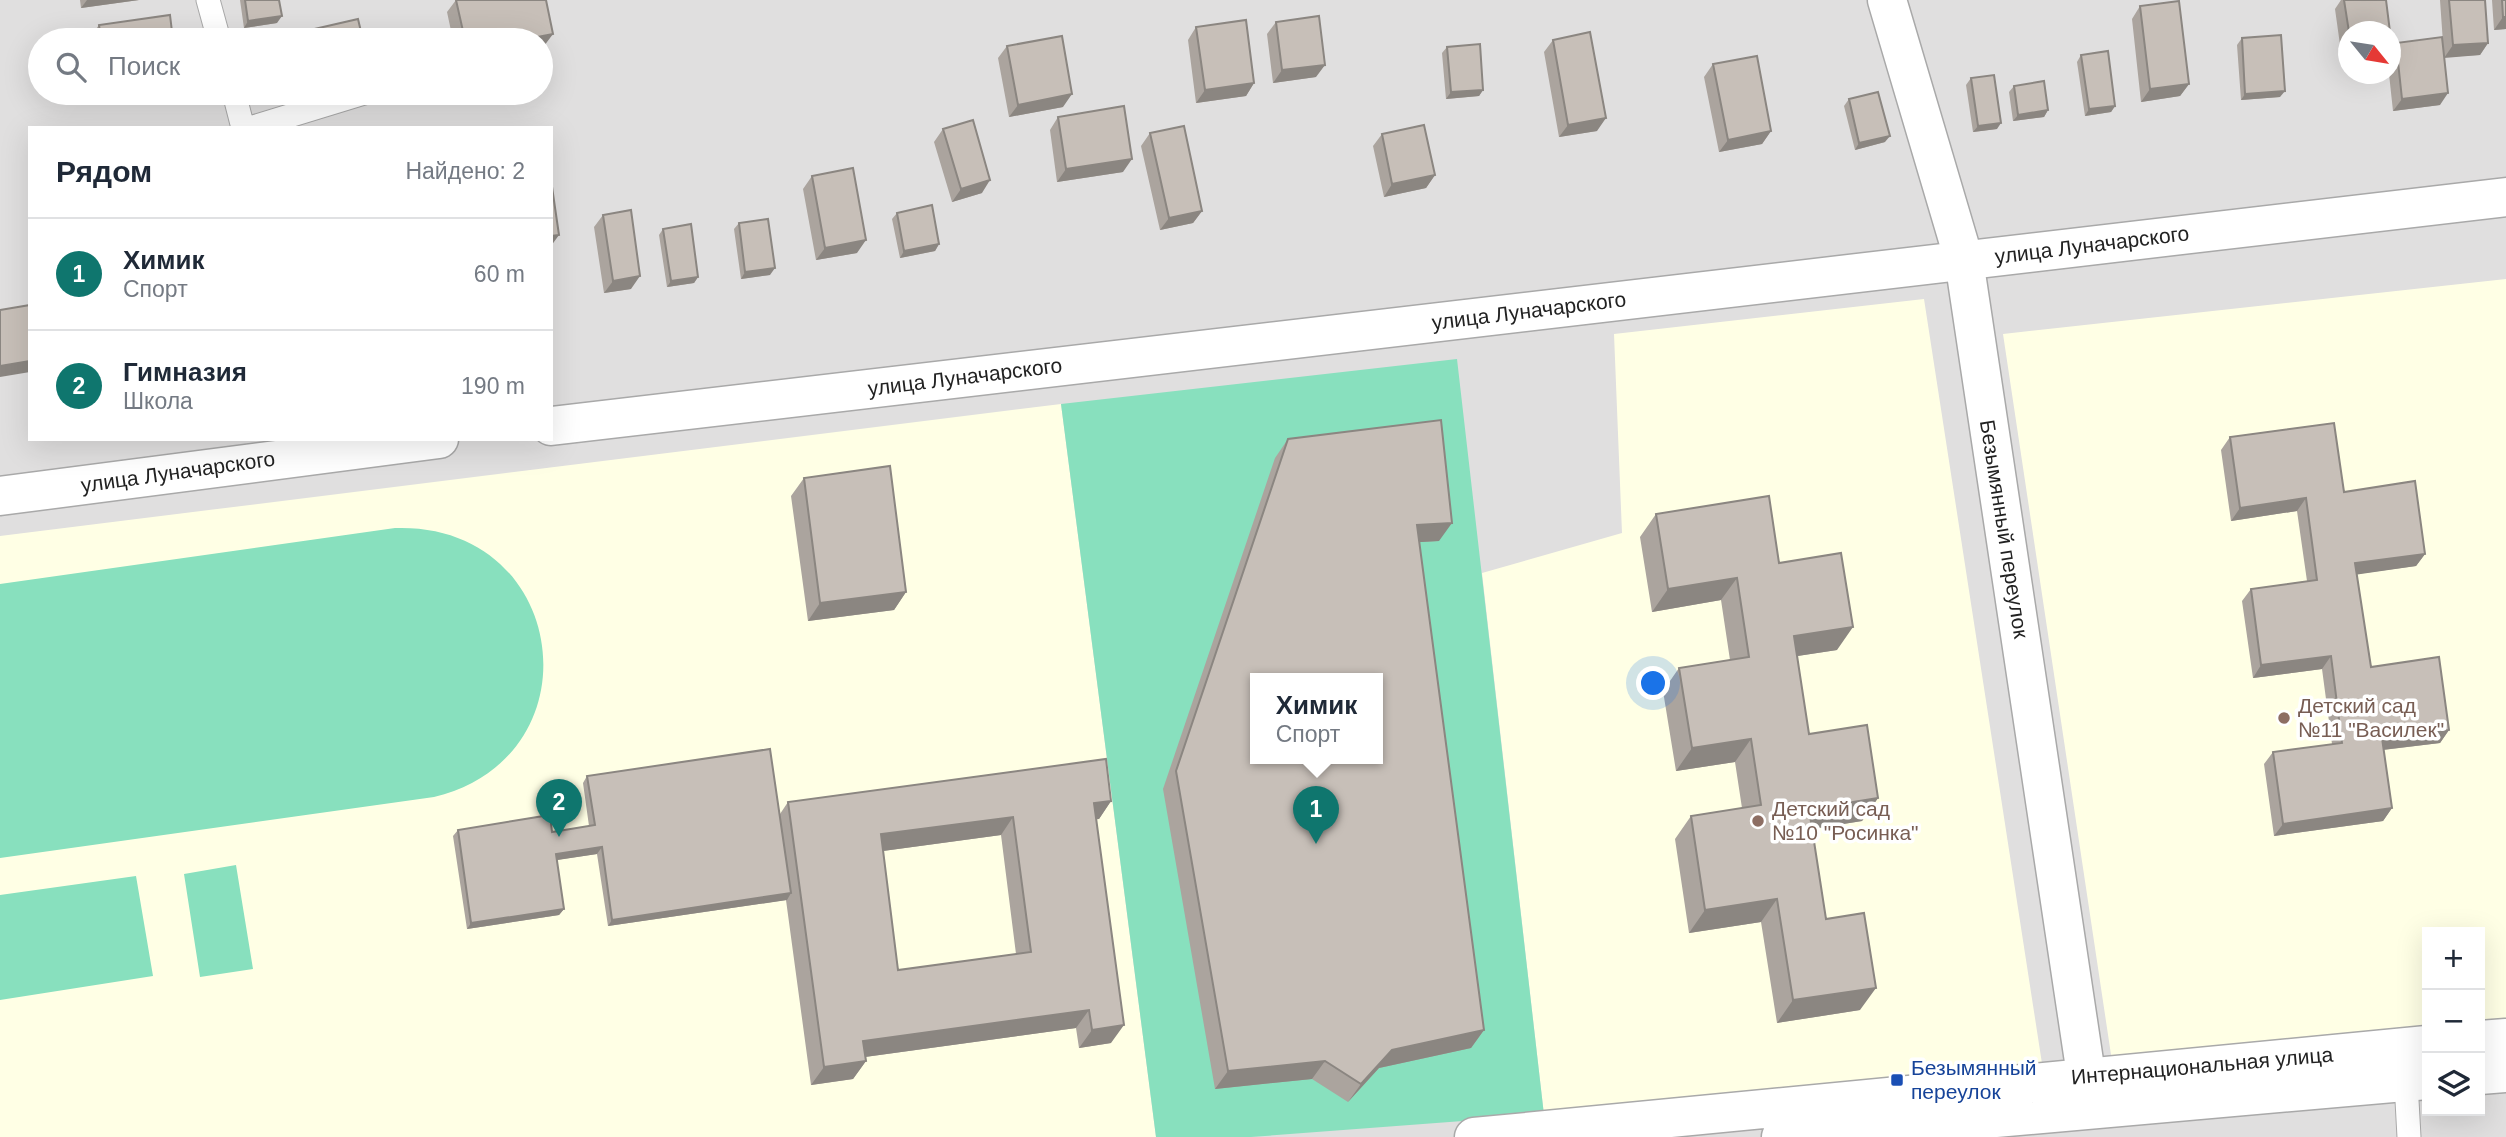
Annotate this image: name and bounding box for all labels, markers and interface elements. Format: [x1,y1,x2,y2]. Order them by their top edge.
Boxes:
north arrow [2338,21,2401,84]
search box [28,28,553,105]
icon: search [52,48,90,86]
text: Поиск [108,51,180,81]
text: Рядом [56,155,152,188]
text: Найдено: 2 [405,158,525,184]
street label: улица Луначарского [1993,221,2190,268]
text: Химик [123,245,205,275]
text: 1 [73,261,85,287]
text: 60 m [474,261,525,287]
text: Спорт [123,276,188,302]
street label: улица Луначарского [1430,287,1627,334]
street label: улица Луначарского [866,353,1063,400]
text: Гимназия [123,357,247,387]
text: 2 [73,373,85,399]
text: 190 m [461,373,525,399]
text: Школа [123,388,193,414]
street label: Безымянный переулок [1976,418,2033,641]
street label: улица Луначарского [79,446,276,497]
your location [1636,666,1670,700]
popup [1250,673,1383,764]
text: Химик [1276,690,1357,720]
place label: Детский сад №11 "Василек" [2298,694,2444,741]
marker: Детский сад №11 "Василек" [2276,710,2292,726]
text: Спорт [1276,721,1340,747]
pin: 2 [536,779,582,837]
pin: 1 [1293,786,1339,844]
place label: Детский сад №10 "Росинка" [1772,797,1919,844]
marker: Детский сад №10 "Росинка" [1750,813,1766,829]
map controls [2422,927,2485,1116]
button: + [2422,927,2485,990]
button: − [2422,990,2485,1053]
street label: Интернациональная улица [2070,1043,2334,1088]
button: layers [2422,1053,2485,1116]
place label: Безымянный переулок [1911,1056,2037,1103]
marker: Безымянный переулок [1889,1072,1905,1088]

